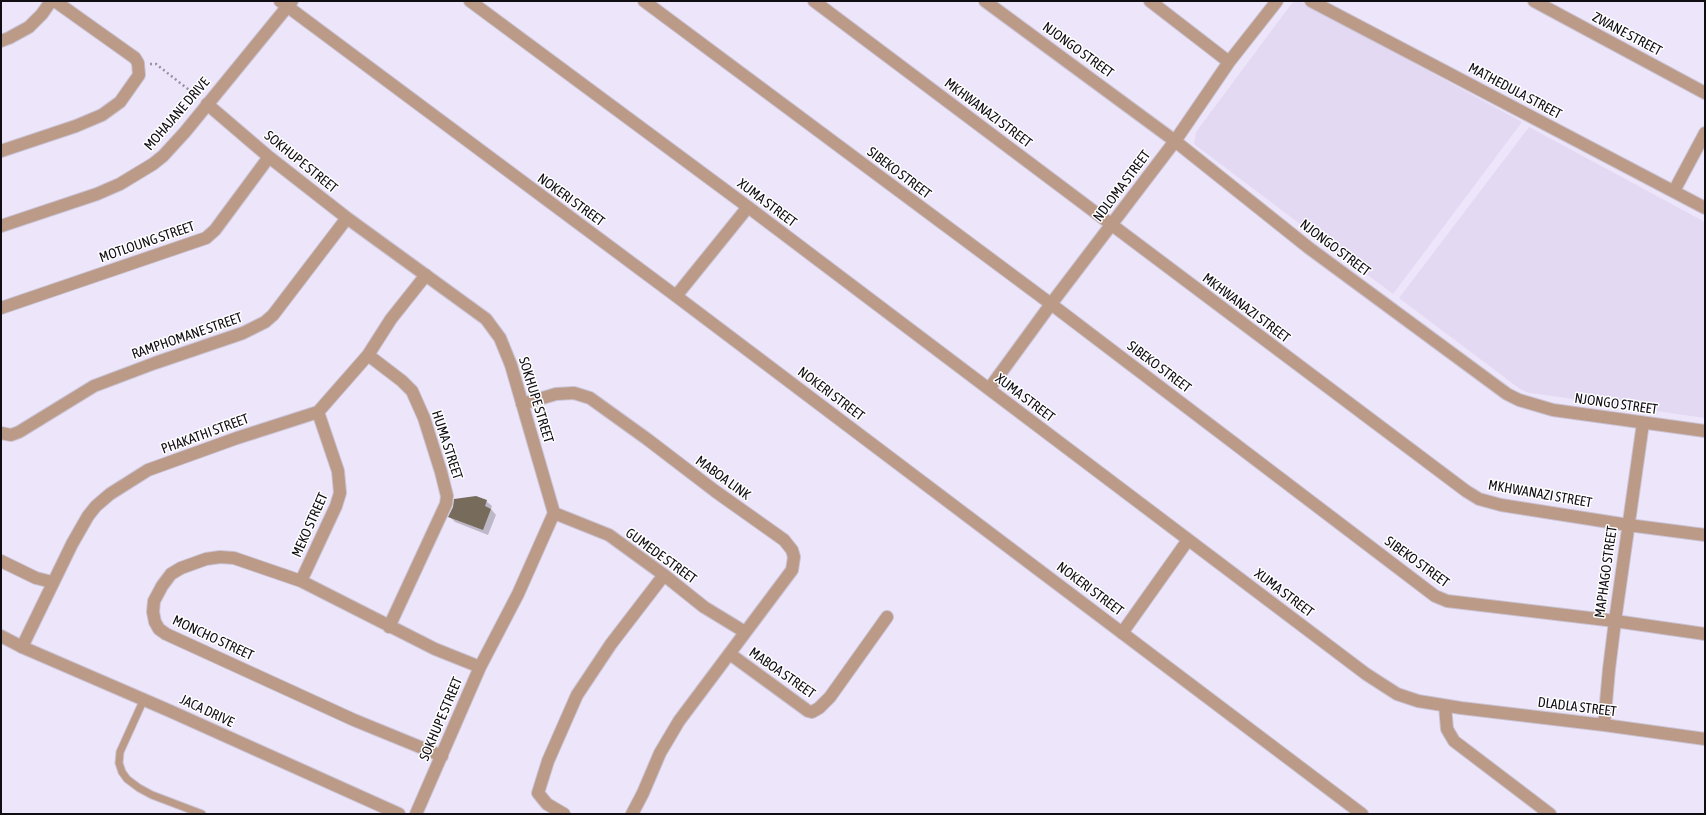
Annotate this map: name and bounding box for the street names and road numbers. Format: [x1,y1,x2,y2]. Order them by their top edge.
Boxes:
street label: ZWANE STREET [1589,9,1665,59]
street label: NJONGO STREET [1039,19,1117,81]
street label: MATHEDULA STREET [1465,59,1565,123]
street label: MOHAJANE DRIVE [141,74,213,154]
street label: MKHWANAZI STREET [941,75,1035,151]
street label: SOKHUPE STREET [261,127,341,197]
street label: SIBEKO STREET [864,144,934,202]
street label: NDLOMA STREET [1090,147,1154,225]
street label: NOKERI STREET [534,170,608,230]
street label: XUMA STREET [734,175,800,231]
street label: NJONGO STREET [1296,216,1374,280]
street label: MOTLOUNG STREET [97,218,197,266]
street label: MKHWANAZI STREET [1199,270,1293,346]
street label: RAMPHOMANE STREET [129,309,245,363]
street label: SIBEKO STREET [1124,338,1194,396]
street label: SOKHUPE STREET [515,355,557,445]
street label: NOKERI STREET [794,364,868,424]
street label: XUMA STREET [992,370,1058,426]
street label: NJONGO STREET [1573,390,1659,418]
street label: HUMA STREET [428,408,466,482]
street label: PHAKATHI STREET [159,410,251,458]
street label: MABOA LINK [692,452,754,504]
street label: MKHWANAZI STREET [1487,477,1593,511]
street label: MEKO STREET [288,490,332,560]
street label: GUMEDE STREET [622,525,700,587]
street label: MAPHAGO STREET [1591,525,1621,619]
street label: SIBEKO STREET [1381,533,1453,591]
street label: NOKERI STREET [1053,559,1127,619]
street label: XUMA STREET [1251,565,1317,621]
street label: MONCHO STREET [170,612,256,664]
street label: MABOA STREET [746,644,818,702]
street label: SOKHUPE STREET [416,675,466,763]
street label: JACA DRIVE [177,691,237,731]
street label: DLADLA STREET [1537,694,1617,720]

